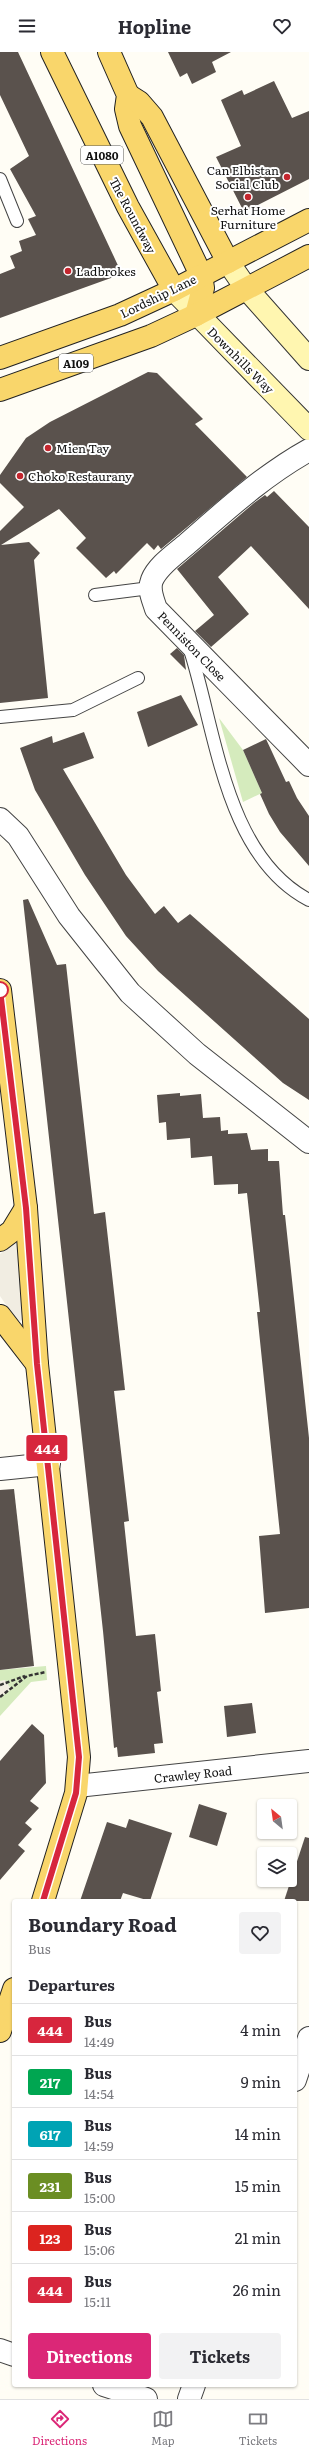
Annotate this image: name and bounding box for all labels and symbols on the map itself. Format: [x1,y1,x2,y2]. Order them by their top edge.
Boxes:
road number: A1080 [81,146,123,164]
place label: Can Elbistan Social Club [207,161,279,193]
marker: Can Elbistan Social Club [282,172,292,182]
street label: The Roundway [105,174,161,256]
marker: Serhat Home Furniture [243,192,253,202]
place label: Serhat Home Furniture [211,201,285,233]
place label: Ladbrokes [76,262,136,280]
marker: Ladbrokes [63,266,73,276]
street label: Lordship Lane [117,270,199,322]
street label: Downhills Way [204,323,278,397]
road number: A109 [59,354,93,372]
place label: Mien Tay [56,439,109,457]
marker: Mien Tay [43,443,53,453]
place label: Choko Restaurany [28,467,132,485]
marker: Choko Restaurany [15,471,25,481]
street label: Penniston Close [154,607,230,685]
unlabelled marker [0,981,9,999]
line badge: 444 [24,1435,70,1461]
street label: Crawley Road [153,1761,234,1787]
north arrow [257,1799,297,1839]

